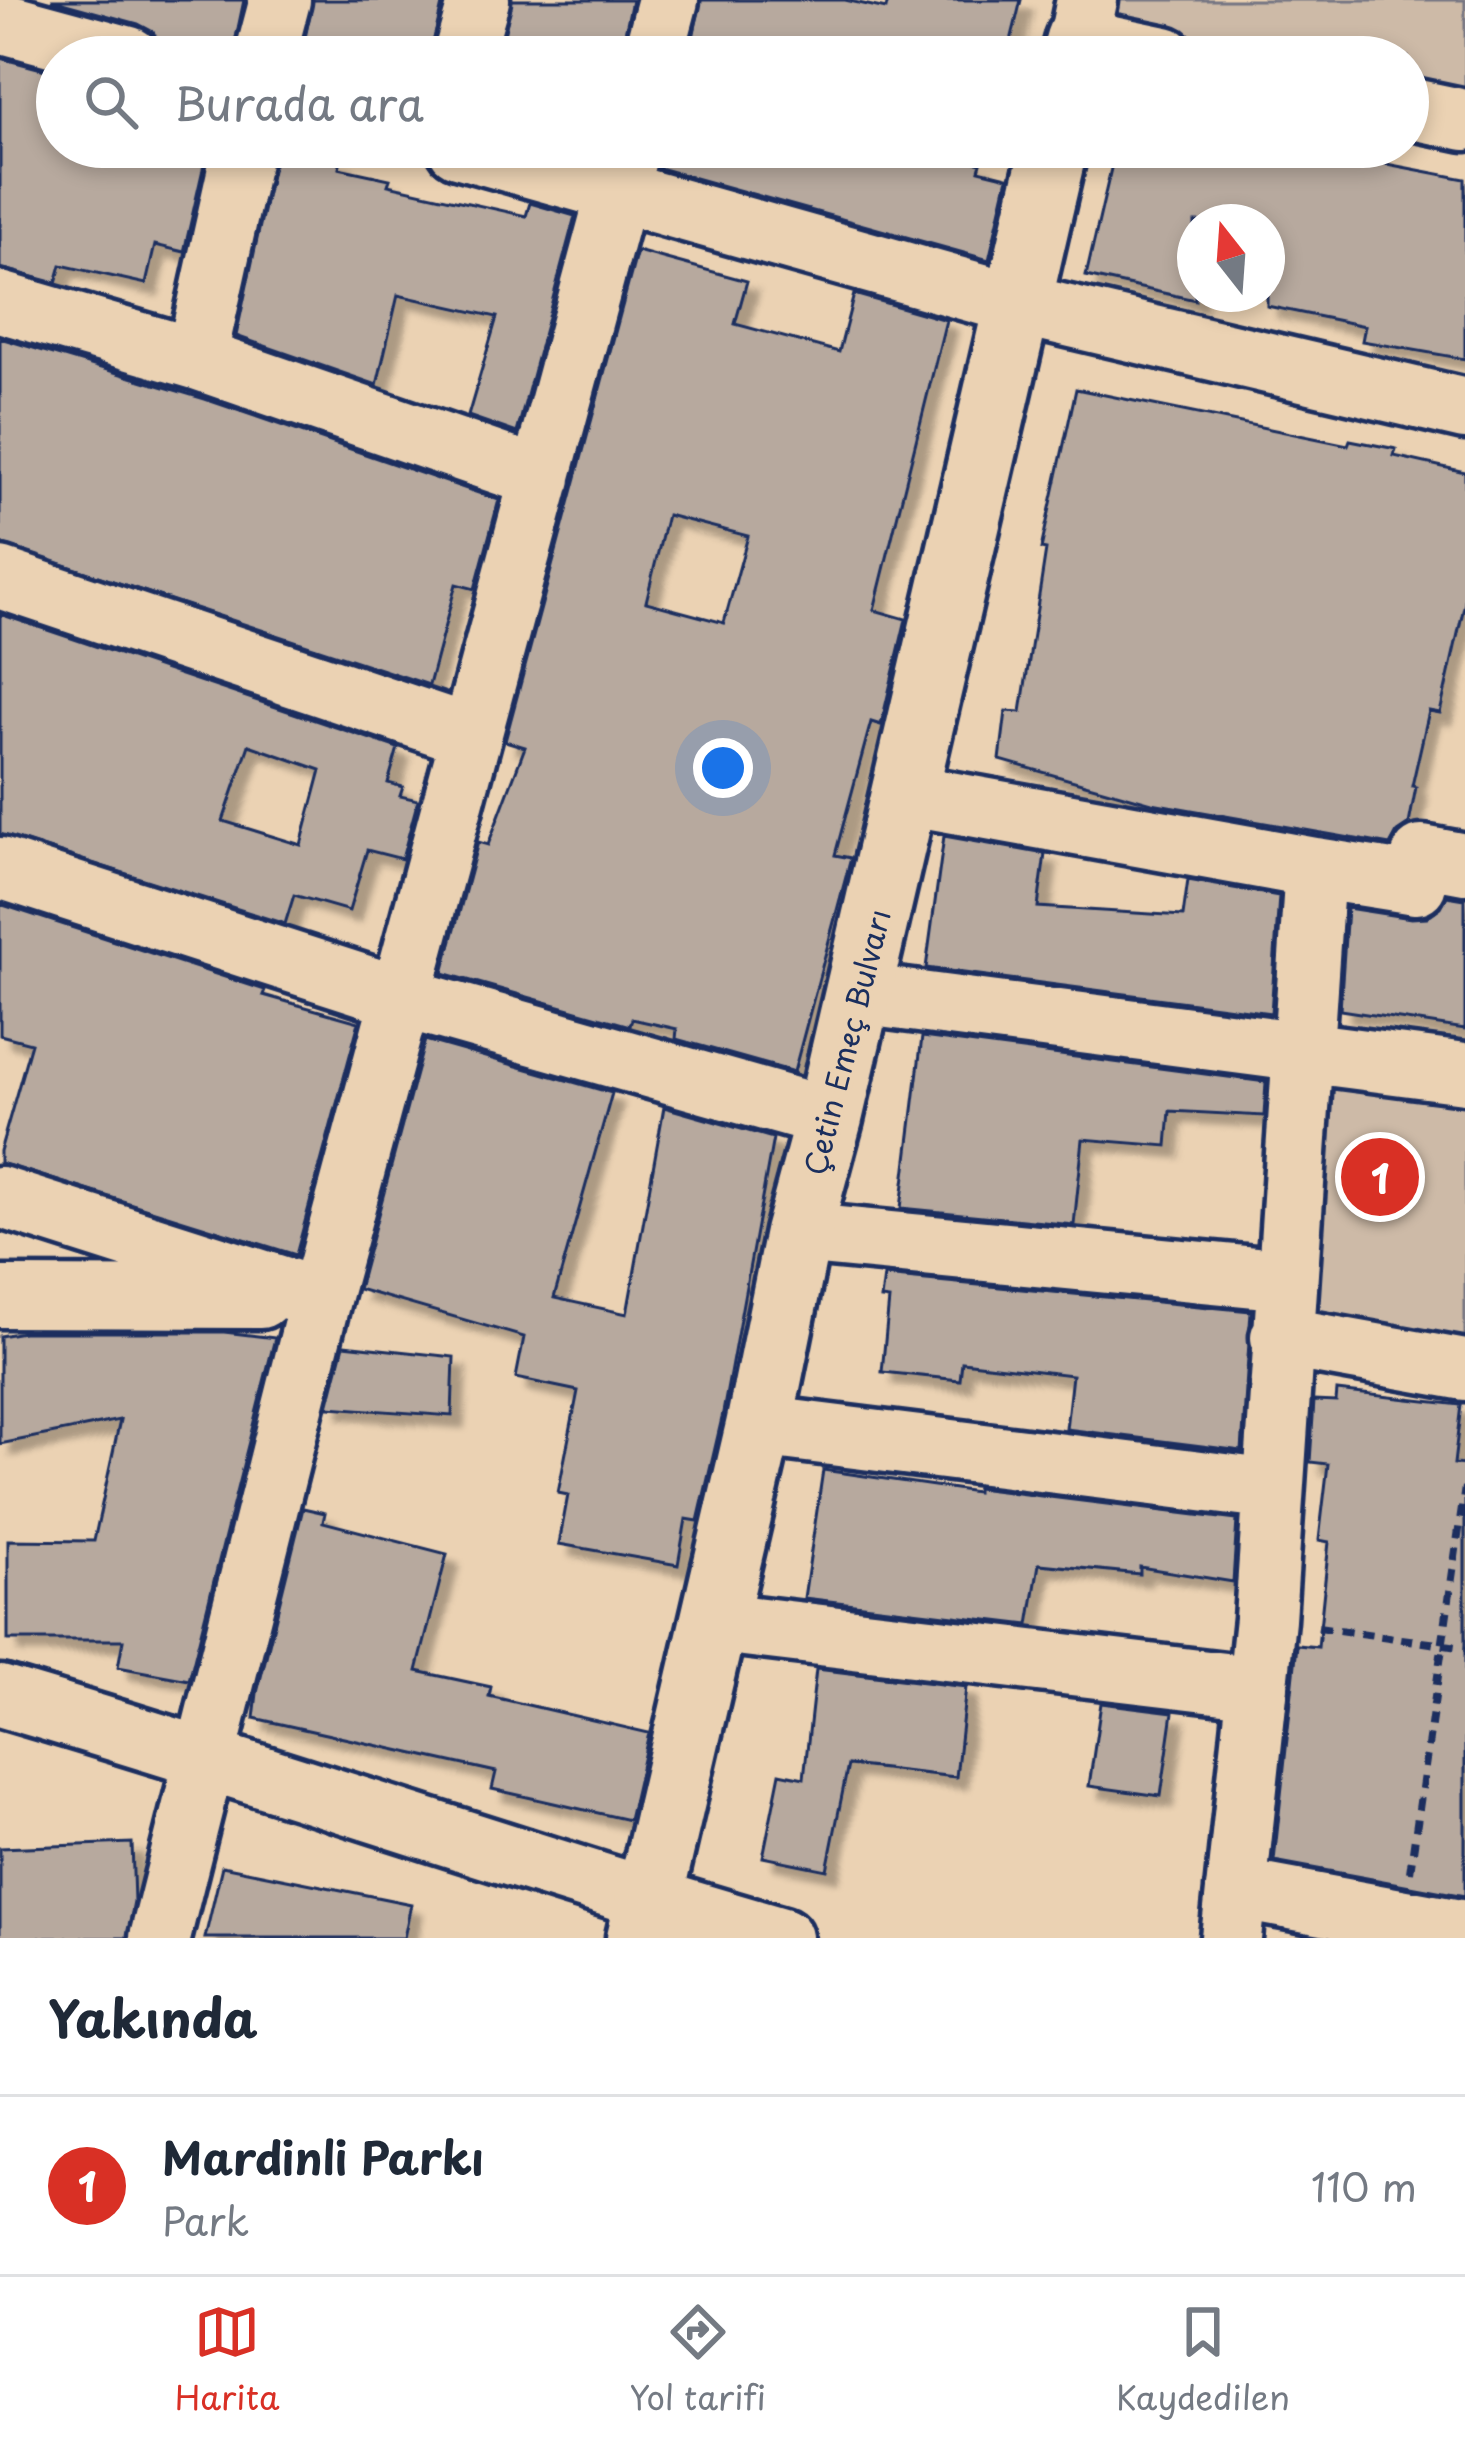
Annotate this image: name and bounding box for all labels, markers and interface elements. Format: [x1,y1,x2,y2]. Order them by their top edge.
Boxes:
search box [36,36,1429,168]
text: Burada ara [174,68,424,136]
icon: search [78,69,144,135]
north arrow [1177,204,1285,312]
your location [693,738,753,798]
street label: Çetin Emeç Bulvarı [791,904,901,1180]
pin: 1 [1341,1132,1419,1222]
text: Yakında [48,1978,258,2055]
text: Mardinli Parkı [162,2122,484,2190]
text: 1 [78,2156,96,2215]
text: 110 m [1311,2156,1417,2215]
text: Park [162,2190,249,2249]
tab: Harita [175,2299,280,2421]
tab: Yol tarifi [629,2299,766,2421]
tab: Kaydedilen [1116,2299,1290,2421]

